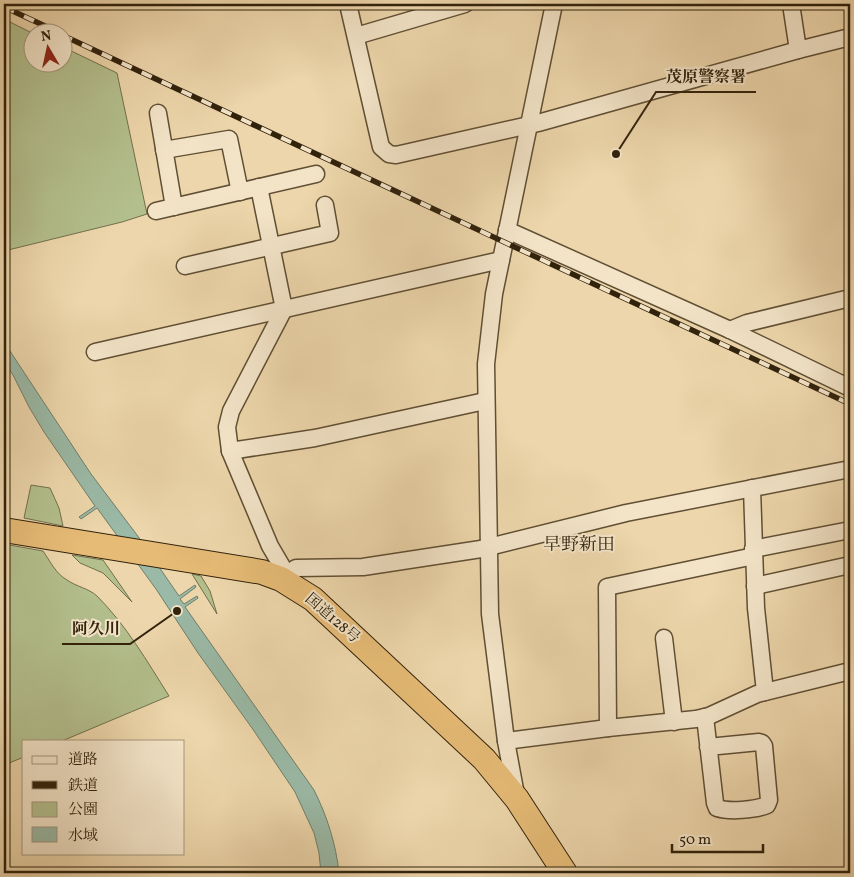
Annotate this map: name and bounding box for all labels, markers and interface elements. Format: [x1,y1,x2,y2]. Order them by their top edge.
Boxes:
north arrow [22,22,72,72]
text: N [40,26,53,47]
callout: 茂原警察署 [656,61,756,92]
text: 茂原警察署 [666,67,746,89]
district label: 早野新田 [543,533,615,558]
street label: 国道128号 [300,589,364,649]
callout: 阿久川 [62,613,130,644]
text: 阿久川 [72,619,120,641]
legend [22,740,185,854]
text: 道路 [68,750,98,771]
text: 鉄道 [68,776,98,797]
text: 公園 [68,800,98,821]
scale bar [672,822,763,854]
text: 水域 [68,826,98,847]
text: 50 m [679,830,711,851]

